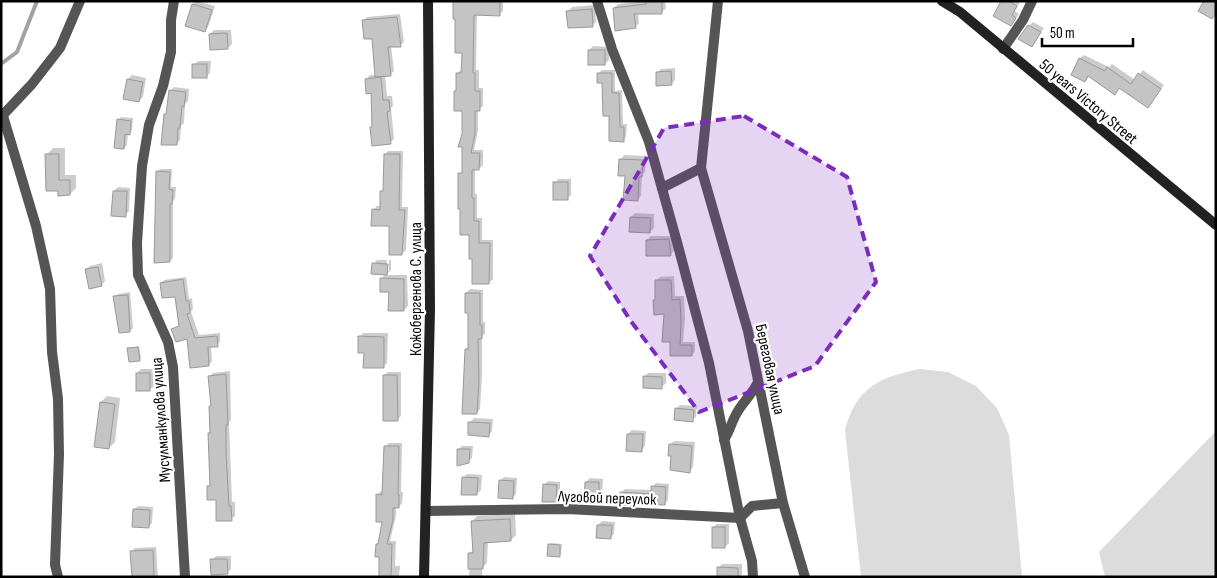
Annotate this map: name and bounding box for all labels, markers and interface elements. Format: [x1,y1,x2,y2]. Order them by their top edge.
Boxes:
scale bar [1042,15,1133,47]
text: 50 m [1050,24,1075,43]
street label: 50 years Victory Street [1035,56,1141,149]
street label: Кожобергенова С. улица [407,222,426,356]
street label: Береговая улица [751,322,788,416]
street label: Мусулманкулова улица [148,357,175,483]
street label: Луговой переулок [556,487,657,510]

